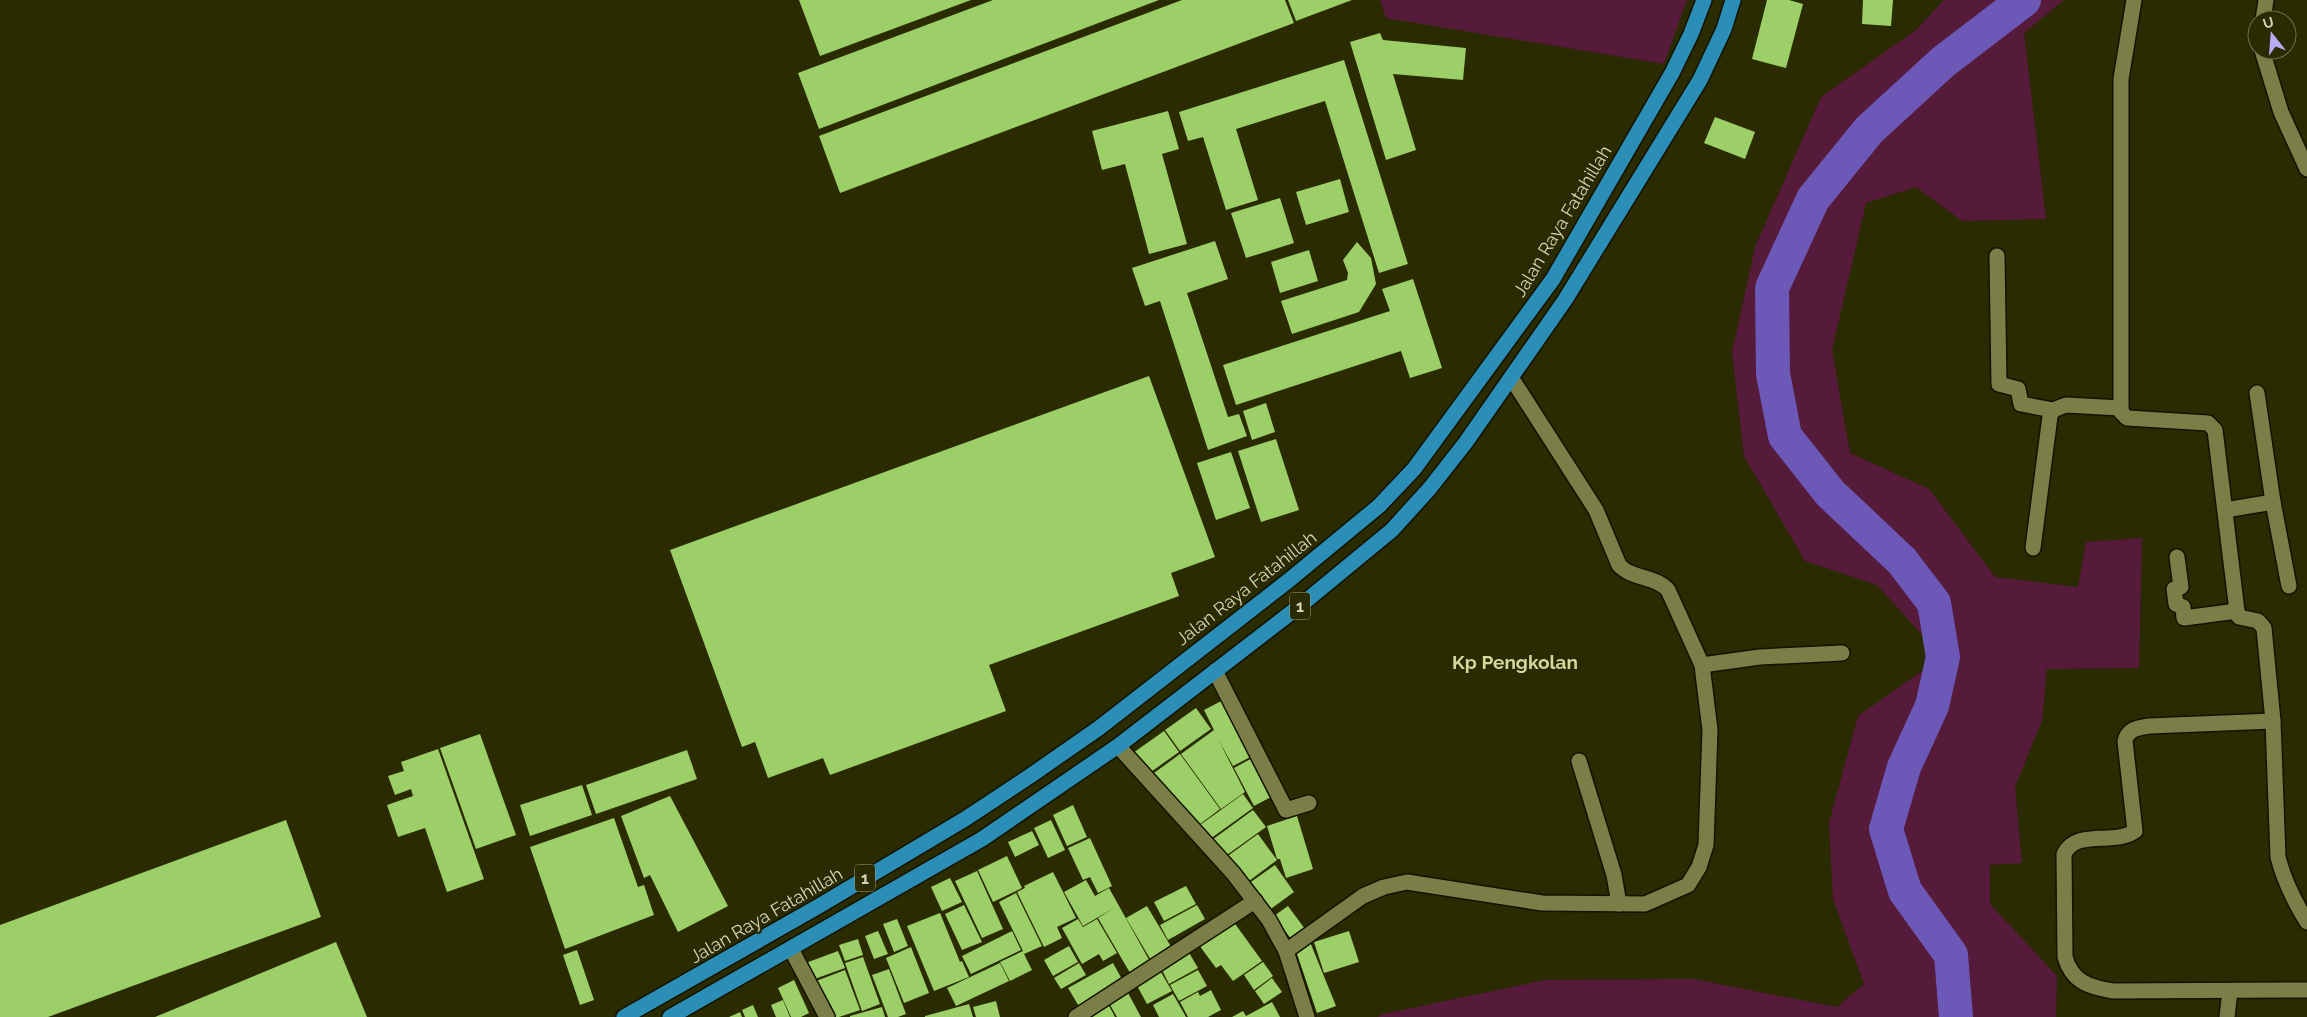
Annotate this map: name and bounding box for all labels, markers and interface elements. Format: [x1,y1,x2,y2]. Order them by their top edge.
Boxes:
north arrow [2247,10,2297,60]
text: U [2261,13,2276,32]
street label: Jalan Raya Fatahillah [1509,142,1615,300]
street label: Jalan Raya Fatahillah [1171,527,1321,649]
road number: 1 [1290,592,1310,620]
district label: Kp Pengkolan [1452,651,1578,673]
street label: Jalan Raya Fatahillah [686,863,846,967]
road number: 1 [855,864,875,891]

